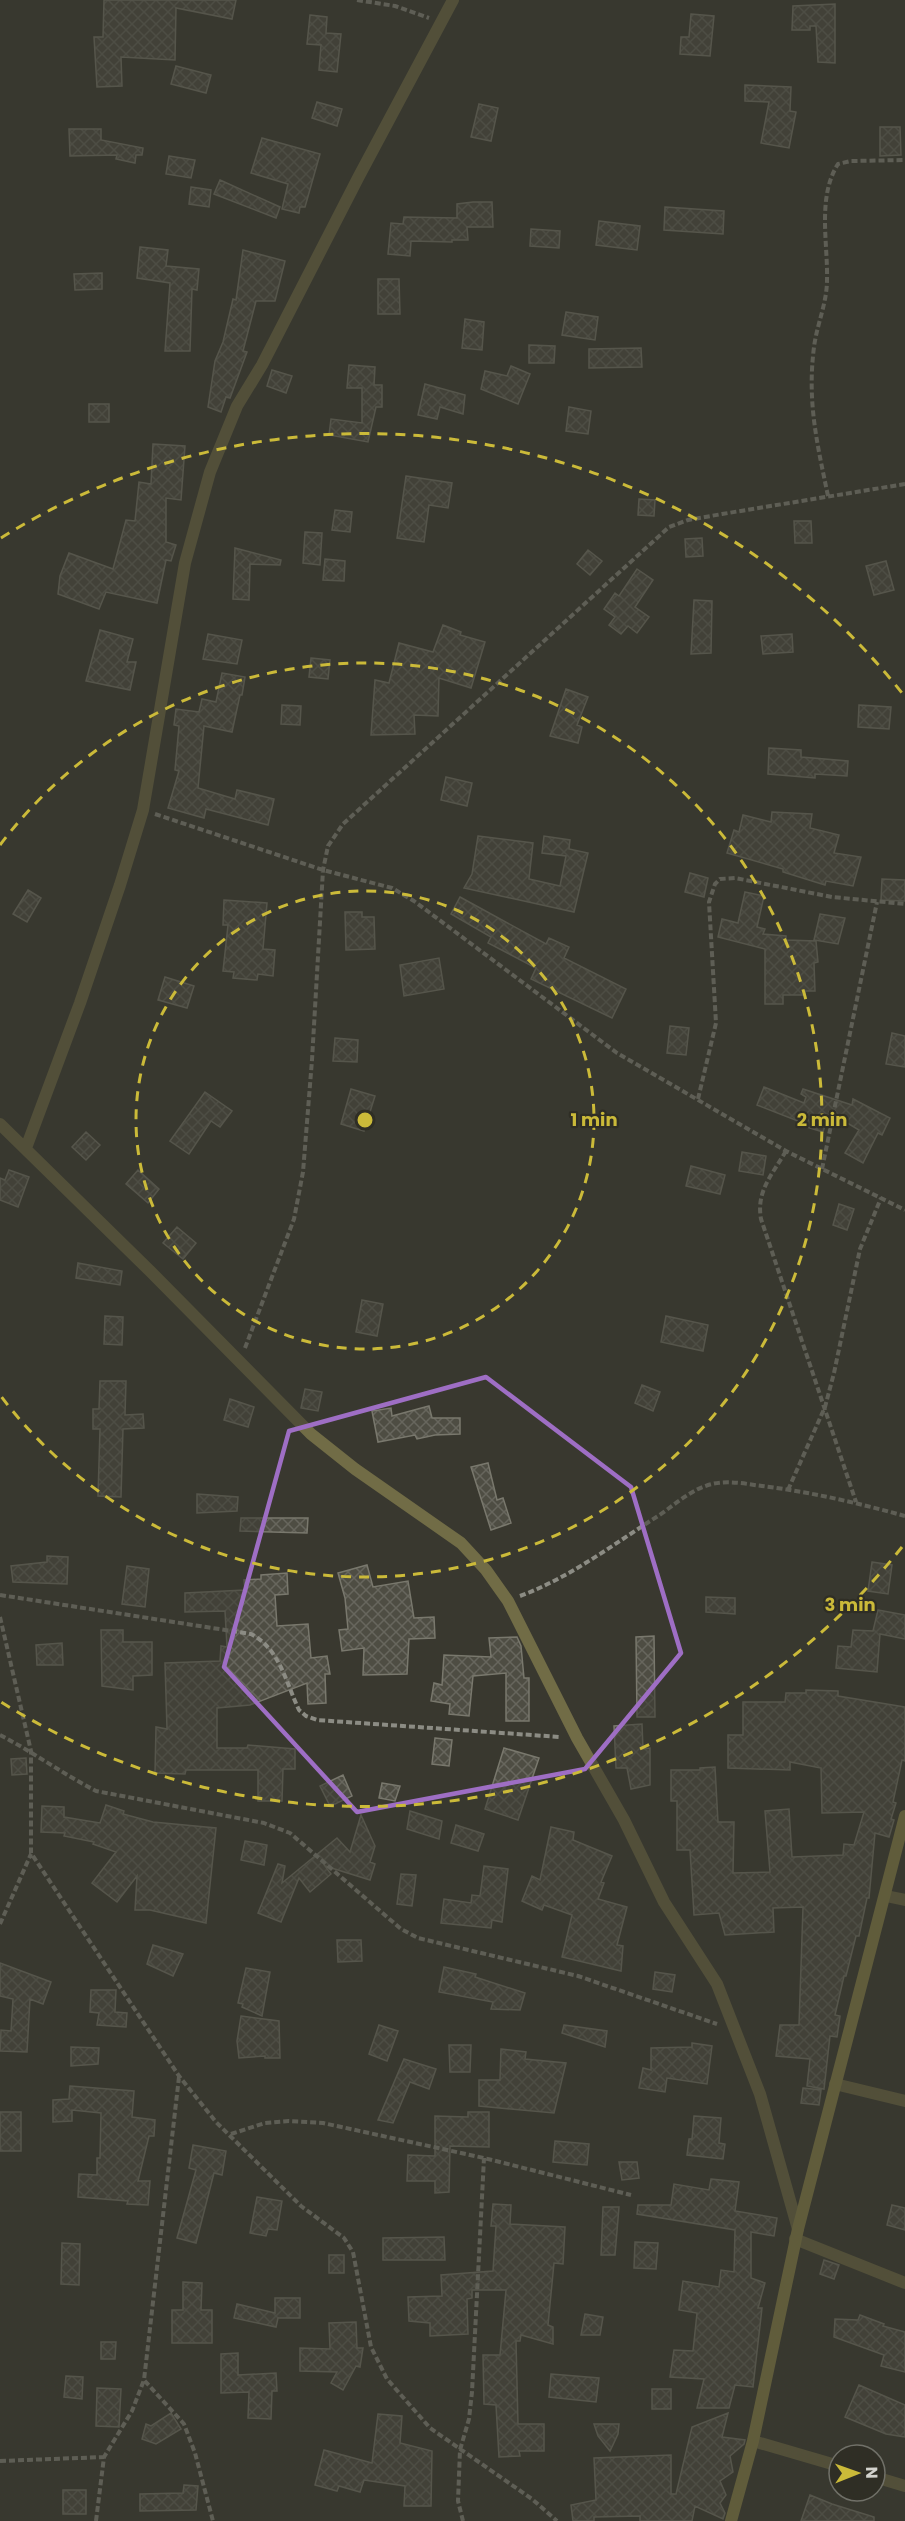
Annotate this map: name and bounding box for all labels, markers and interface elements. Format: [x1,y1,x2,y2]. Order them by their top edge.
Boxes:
text: 1 min [570,1107,618,1132]
text: 2 min [797,1107,847,1132]
centre of rings [355,1110,375,1130]
text: 3 min [824,1592,876,1617]
north arrow [827,2443,887,2503]
text: N [860,2467,883,2479]

